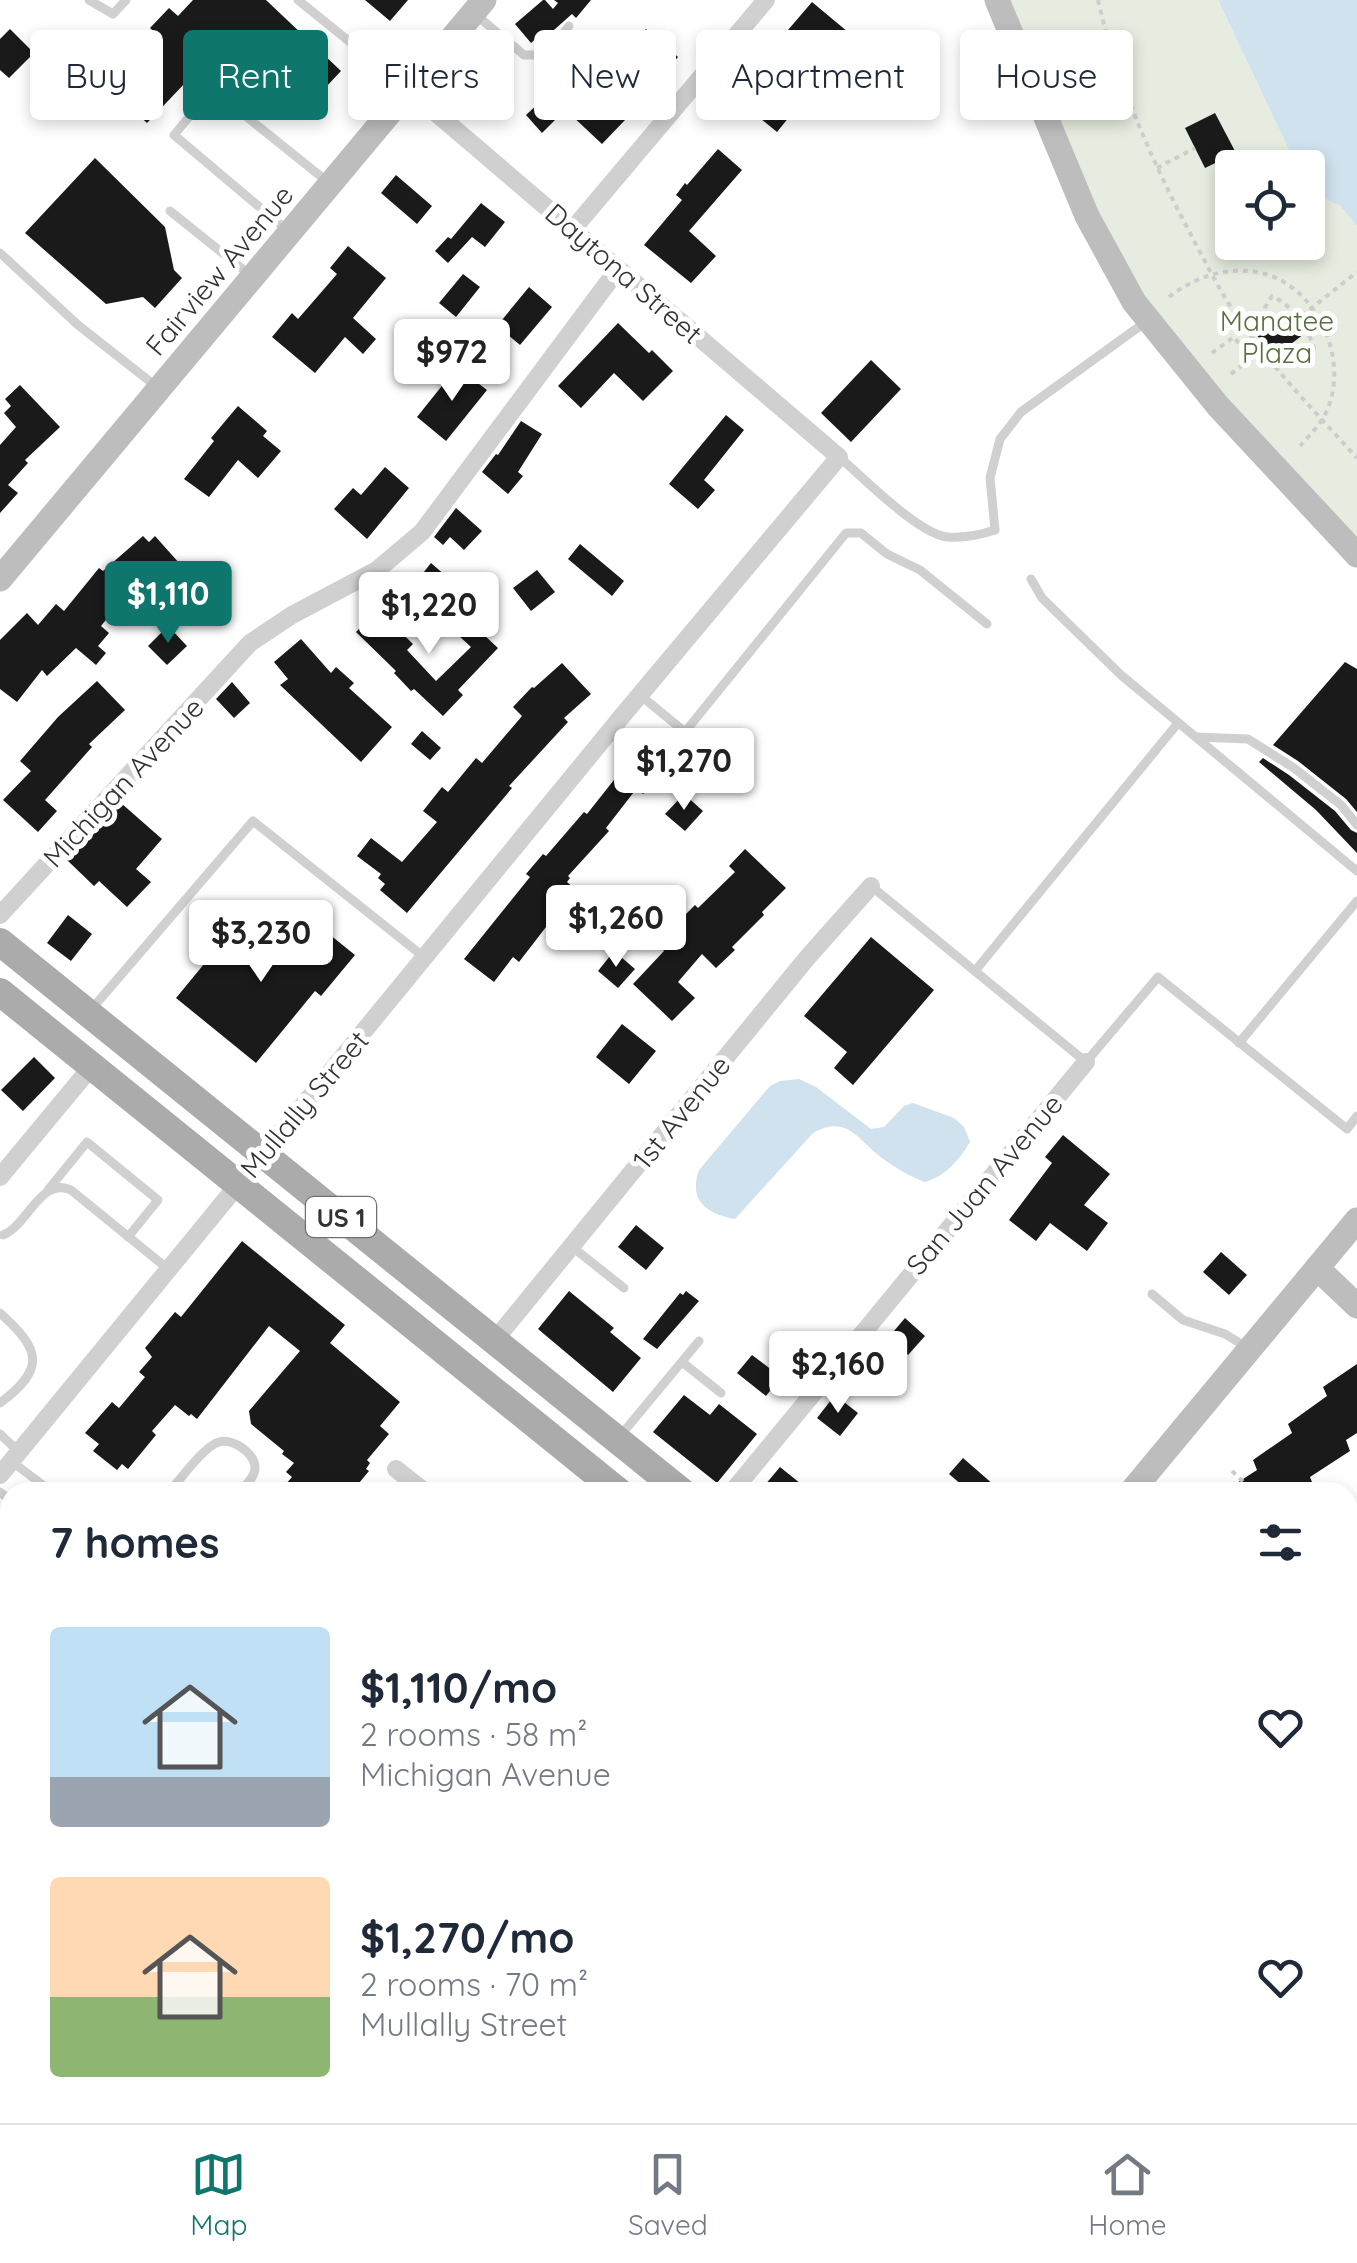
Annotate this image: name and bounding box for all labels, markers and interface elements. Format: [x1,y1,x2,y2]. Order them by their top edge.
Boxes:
chip: Buy [30,30,163,120]
chip: Rent [183,30,328,120]
chip: Filters [348,30,514,120]
chip: New [534,30,676,120]
chip: Apartment [696,30,940,120]
chip: House [960,30,1133,120]
map controls [1215,150,1325,260]
button: locate [1215,150,1325,260]
street label: Fairview Avenue [138,178,300,362]
street label: Daytona Street [538,195,710,351]
park label: Manatee Plaza [1220,303,1334,370]
pin: $972 [393,319,511,404]
text: $972 [416,331,488,371]
pin: $1,110 [87,561,249,646]
pin: $1,220 [348,572,510,657]
text: $1,110 [127,573,209,613]
text: $1,220 [381,584,477,624]
street label: Michigan Avenue [35,690,211,874]
pin: $1,270 [603,728,765,813]
text: $1,270 [636,740,732,780]
pin: $1,260 [535,885,697,970]
text: $1,260 [568,897,664,937]
pin: $3,230 [180,900,342,985]
text: $3,230 [211,912,311,952]
street label: Mullally Street [232,1023,376,1185]
street label: 1st Avenue [624,1048,738,1176]
street label: San Juan Avenue [898,1087,1070,1281]
road number: US 1 [306,1197,376,1237]
pin: $2,160 [757,1331,919,1416]
text: $2,160 [791,1343,885,1383]
icon: filters [1253,1515,1308,1570]
text: 7 homes [50,1516,219,1569]
text: $1,110/mo [360,1661,557,1714]
icon: home [130,1667,250,1787]
icon: heart [1253,1700,1308,1755]
text: 2 rooms · 58 m² [360,1714,587,1754]
text: Michigan Avenue [360,1754,611,1794]
text: $1,270/mo [360,1911,575,1964]
icon: home [130,1917,250,2037]
icon: heart [1253,1950,1308,2005]
text: 2 rooms · 70 m² [360,1964,588,2004]
text: Mullally Street [360,2004,567,2044]
tab: Map [190,2147,247,2242]
tab: Saved [628,2147,708,2242]
tab: Home [1088,2147,1167,2242]

